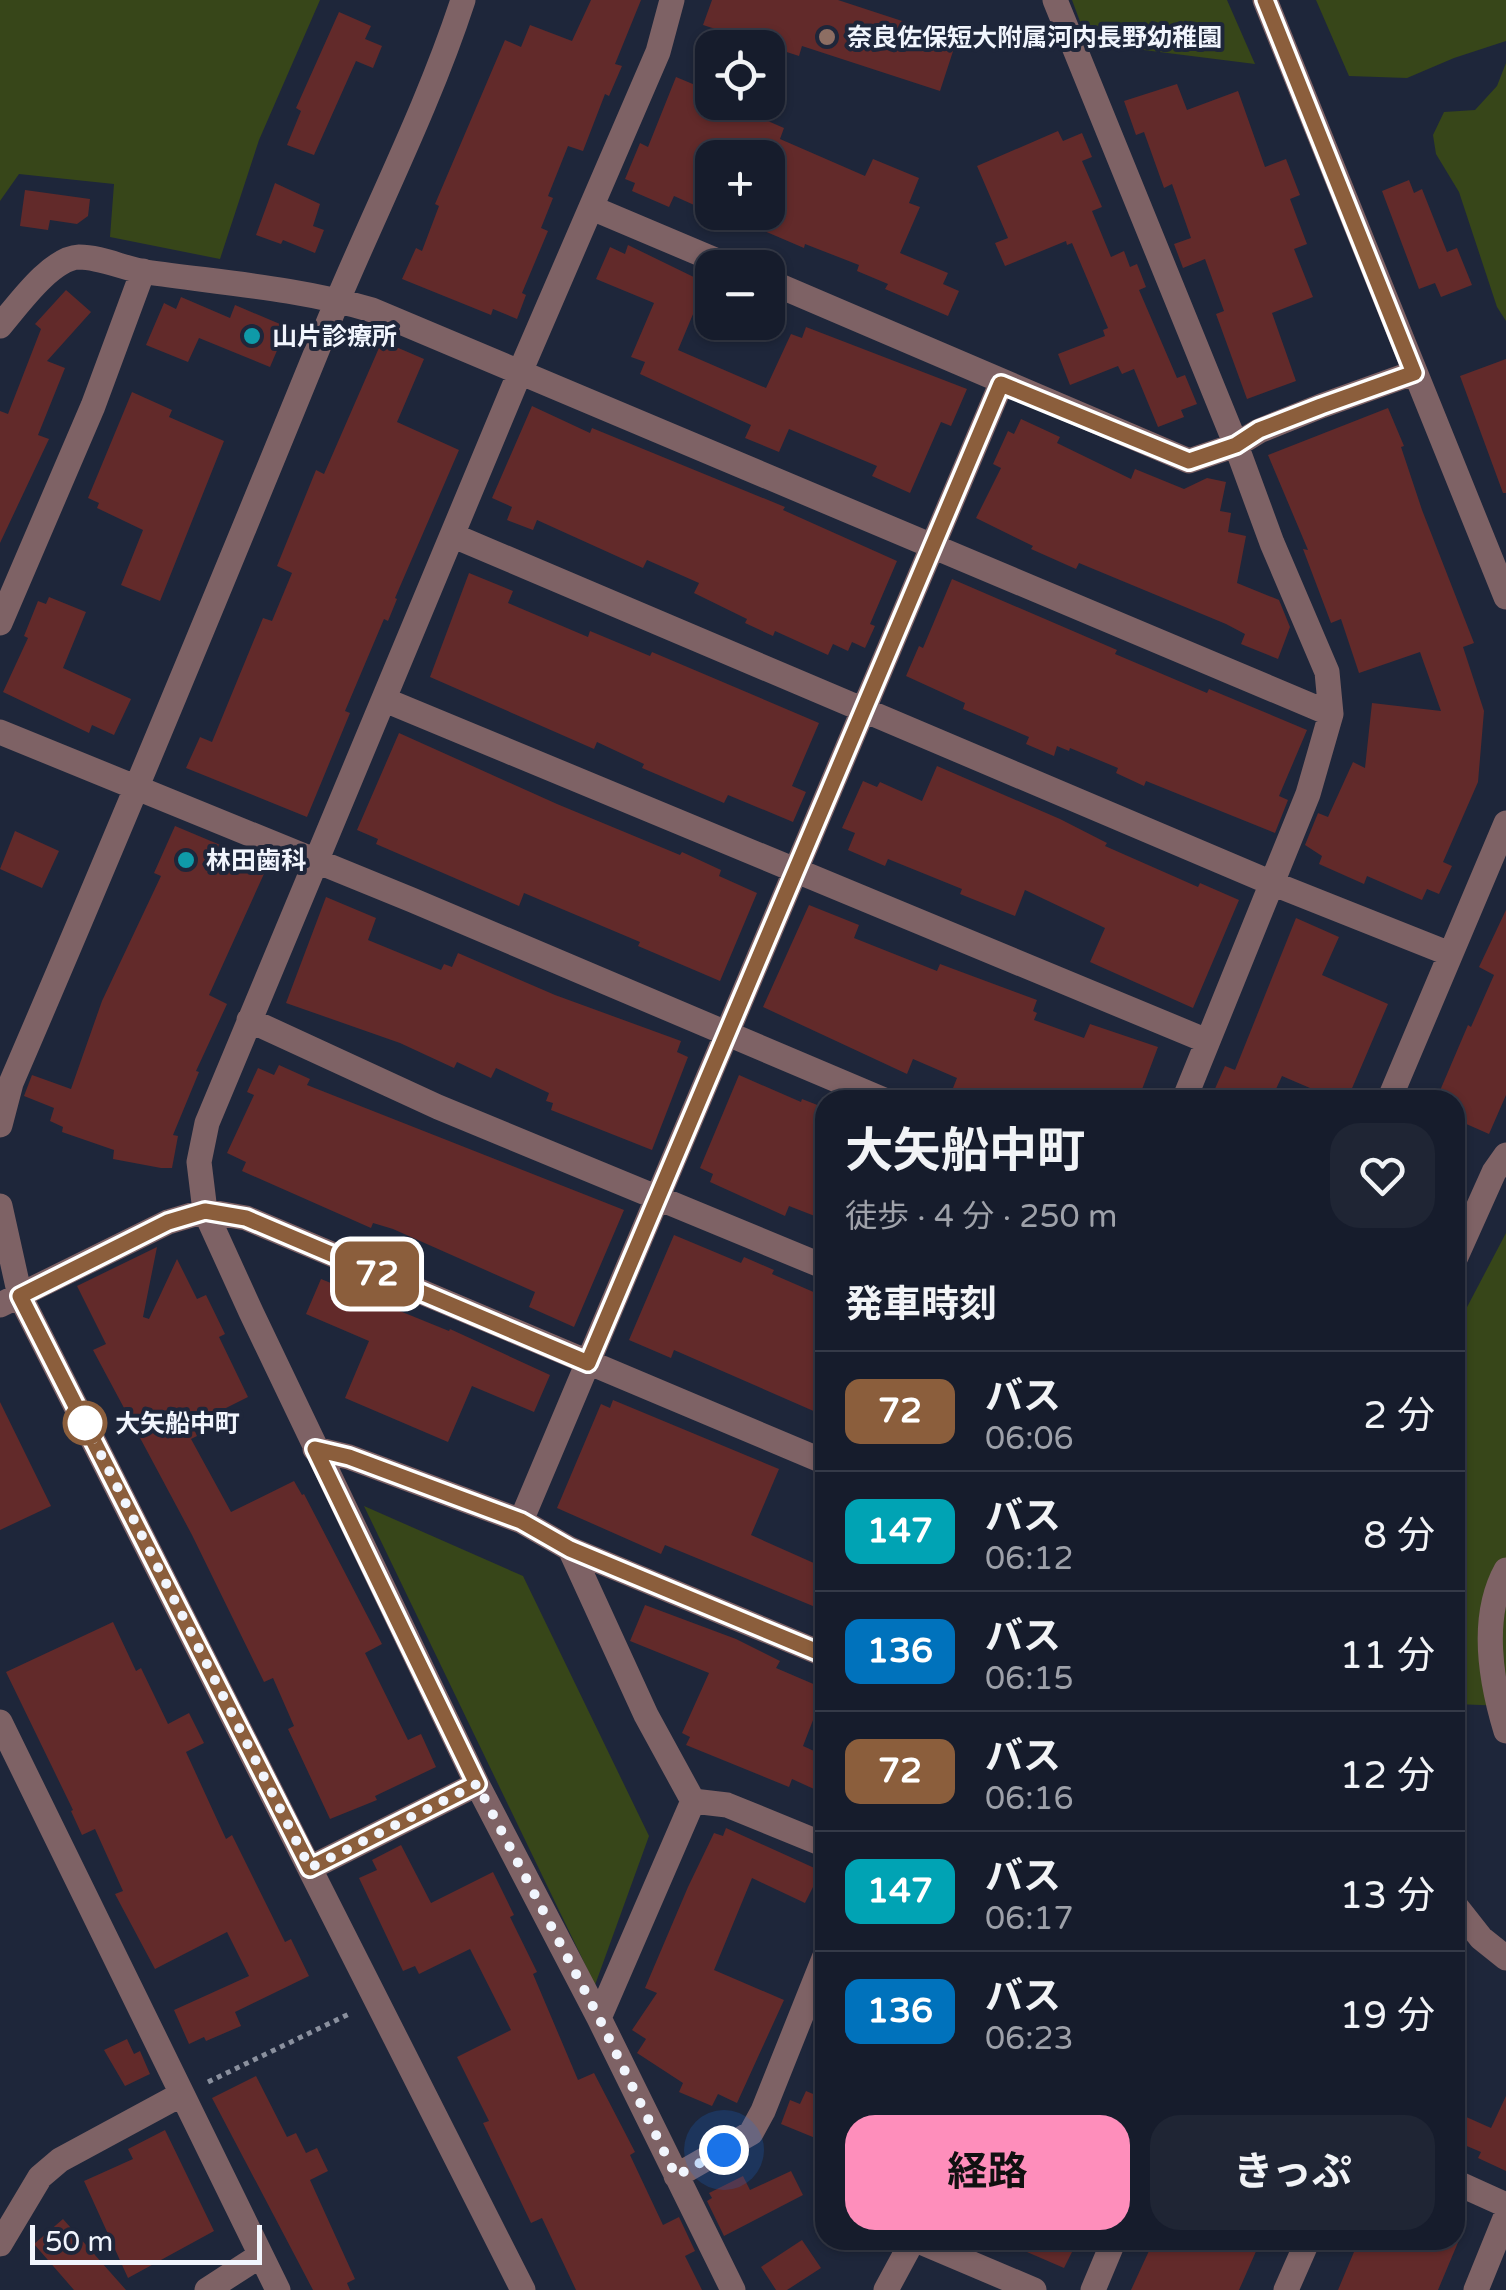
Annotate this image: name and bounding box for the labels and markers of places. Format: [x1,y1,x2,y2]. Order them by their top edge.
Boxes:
place label: 奈良佐保短大附属河内長野幼稚園 [847,23,1222,53]
marker: 奈良佐保短大附属河内長野幼稚園 [816,26,838,48]
place label: 山片診療所 [272,322,397,352]
marker: 山片診療所 [241,325,263,347]
place label: 林田歯科 [206,846,306,876]
marker: 林田歯科 [175,849,197,871]
marker: 大矢船中町 [64,1402,106,1444]
place label: 大矢船中町 [115,1409,240,1439]

